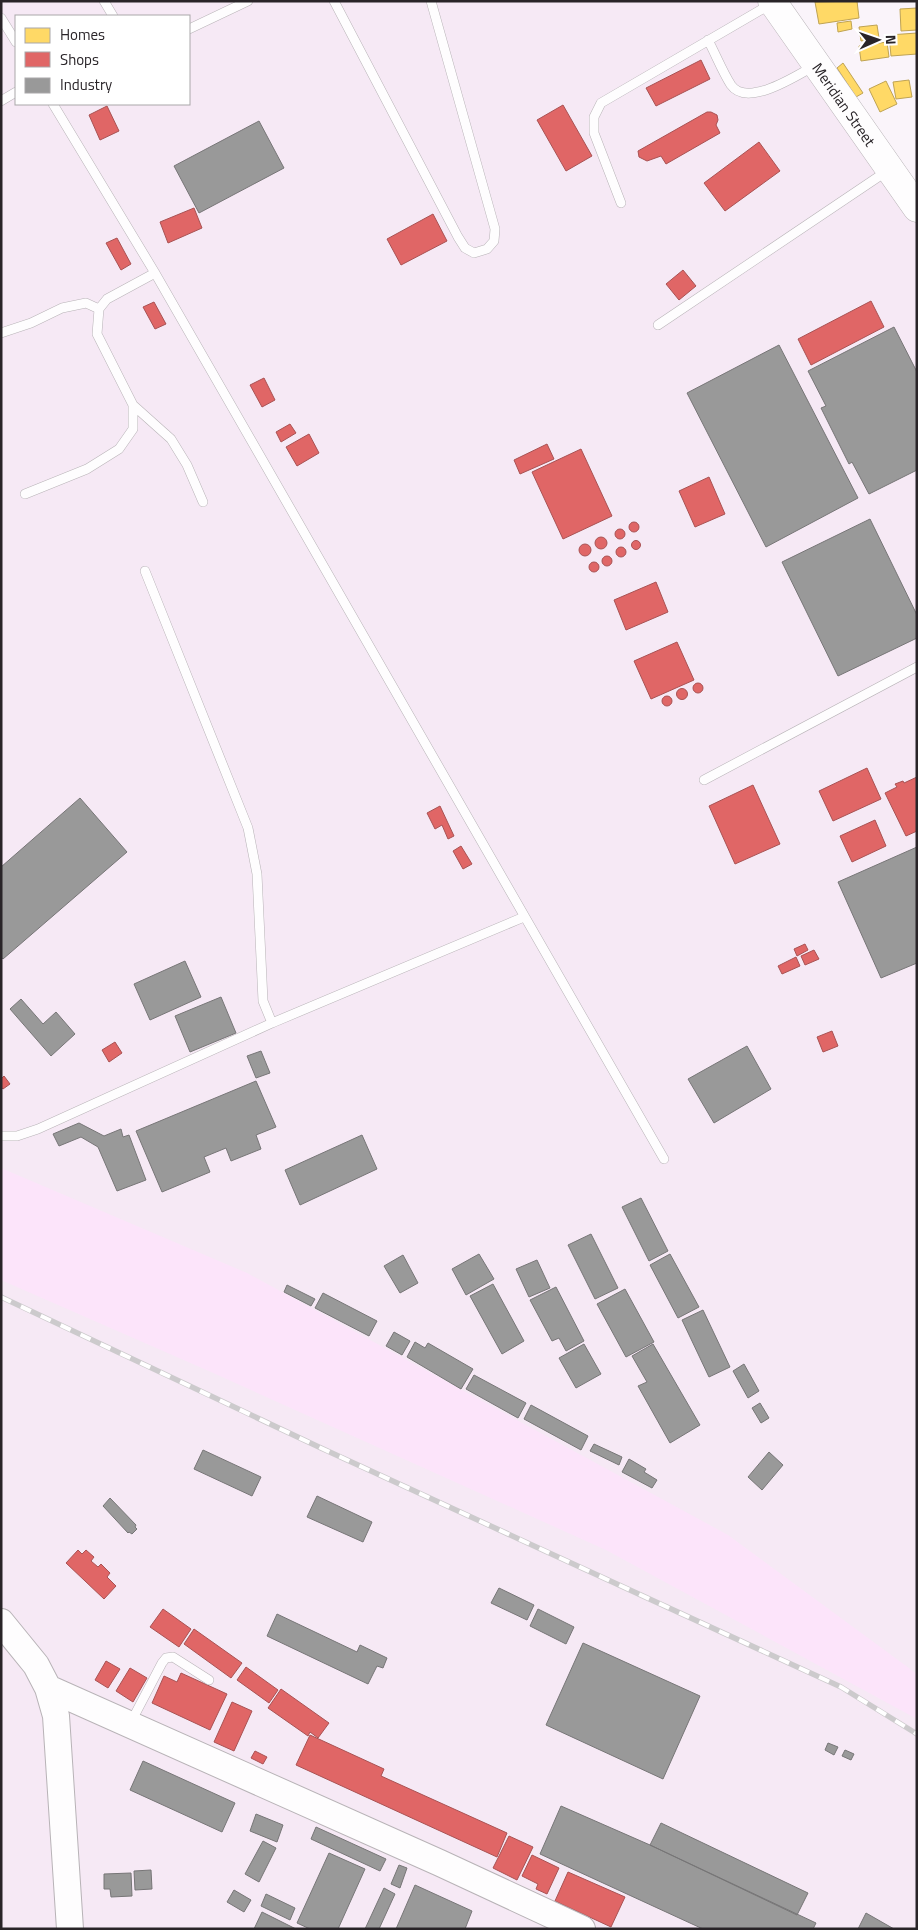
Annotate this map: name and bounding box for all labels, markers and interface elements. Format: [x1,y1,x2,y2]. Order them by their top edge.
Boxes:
legend [15,15,190,105]
north arrow [853,15,903,65]
text: Homes [60,23,105,46]
text: N [881,34,902,45]
text: Shops [60,48,99,71]
street label: Meridian Street [807,58,882,151]
text: Industry [60,73,112,96]

